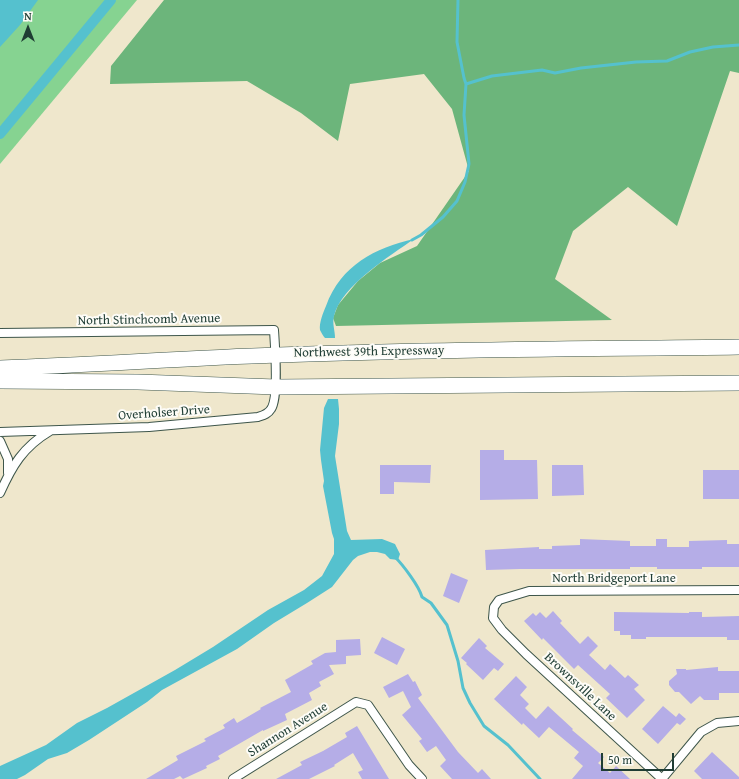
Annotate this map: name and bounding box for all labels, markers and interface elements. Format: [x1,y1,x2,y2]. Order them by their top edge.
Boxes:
north arrow [8,8,48,48]
text: N [24,8,32,24]
street label: North Stinchcomb Avenue [78,311,220,329]
street label: Northwest 39th Expressway [293,343,445,361]
street label: Overholser Drive [118,402,210,424]
street label: North Bridgeport Lane [552,571,676,587]
street label: Brownsville Lane [541,650,619,724]
street label: Shannon Avenue [245,699,331,761]
scale bar [603,745,676,771]
text: 50 m [608,751,632,768]

